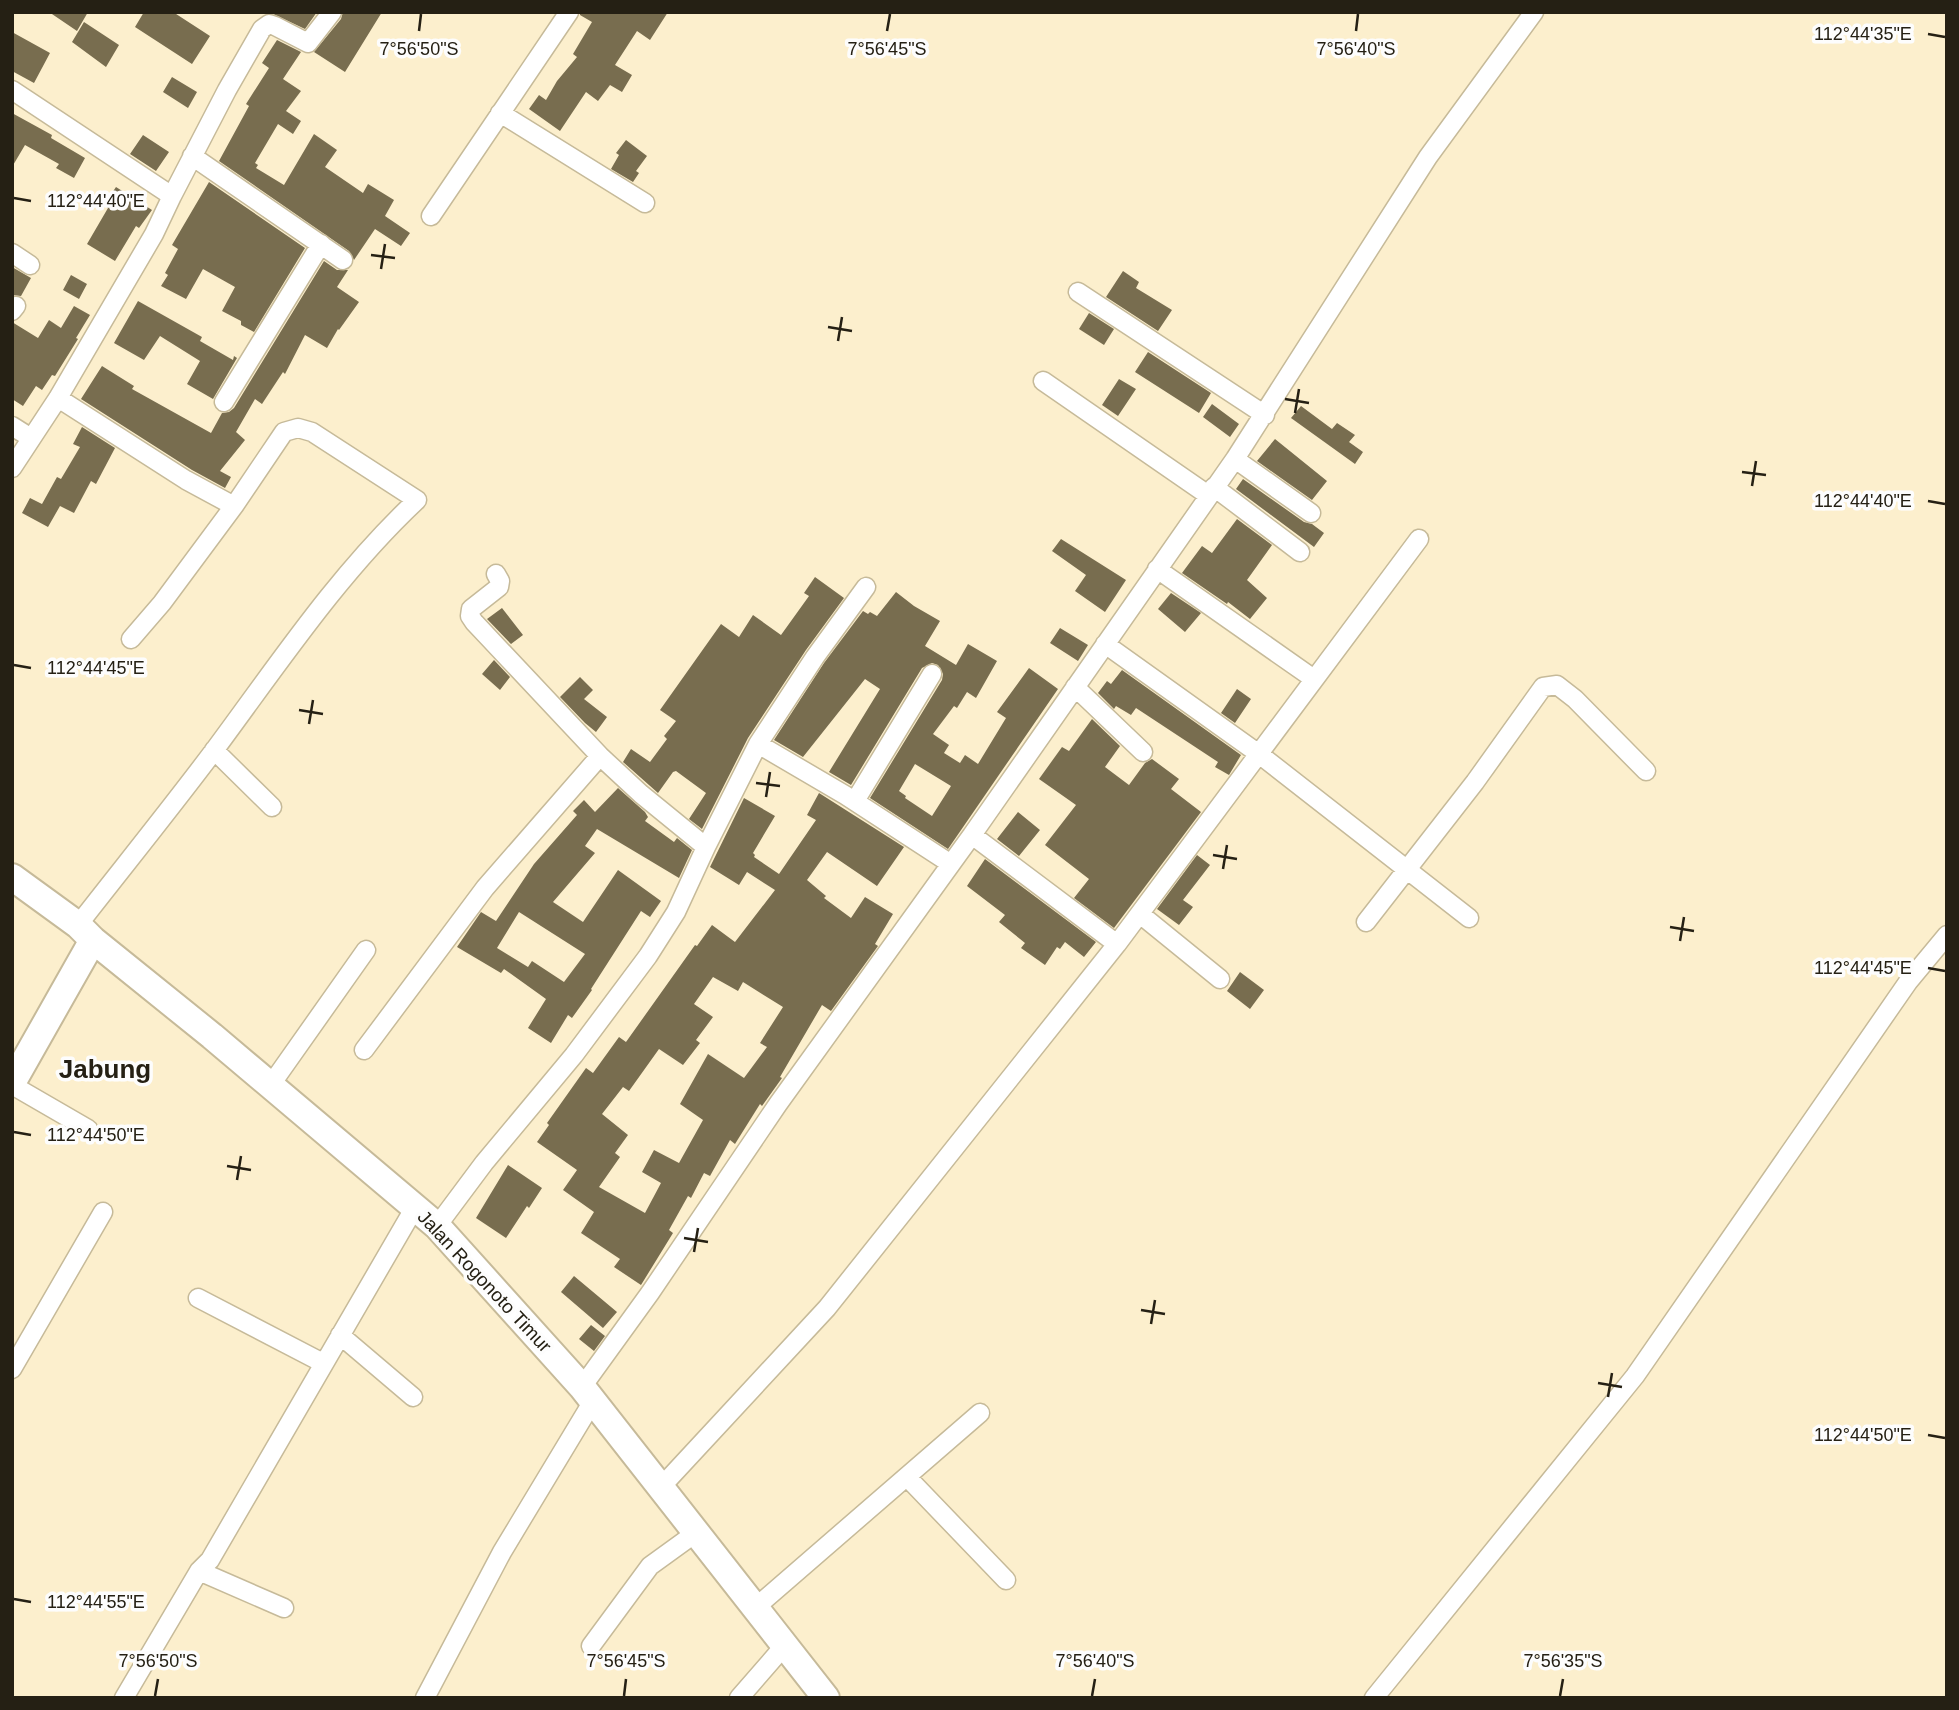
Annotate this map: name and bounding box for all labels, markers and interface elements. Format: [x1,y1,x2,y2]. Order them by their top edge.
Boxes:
text: 112°44'35"E [1814,24,1912,44]
text: 7°56'50"S [379,39,459,59]
text: 7°56'45"S [847,39,927,59]
text: 7°56'40"S [1316,39,1396,59]
text: 112°44'40"E [47,191,145,211]
text: 112°44'40"E [1814,491,1912,511]
text: 112°44'45"E [47,658,145,678]
text: 112°44'45"E [1814,958,1912,978]
district label: Jabung [59,1054,151,1084]
text: 112°44'50"E [47,1125,145,1145]
street label: Jalan Rogonoto Timur [414,1206,556,1357]
text: 112°44'50"E [1814,1425,1912,1445]
text: 112°44'55"E [47,1592,145,1612]
text: 7°56'50"S [118,1651,198,1671]
text: 7°56'45"S [586,1651,666,1671]
text: 7°56'40"S [1055,1651,1135,1671]
text: 7°56'35"S [1523,1651,1603,1671]

